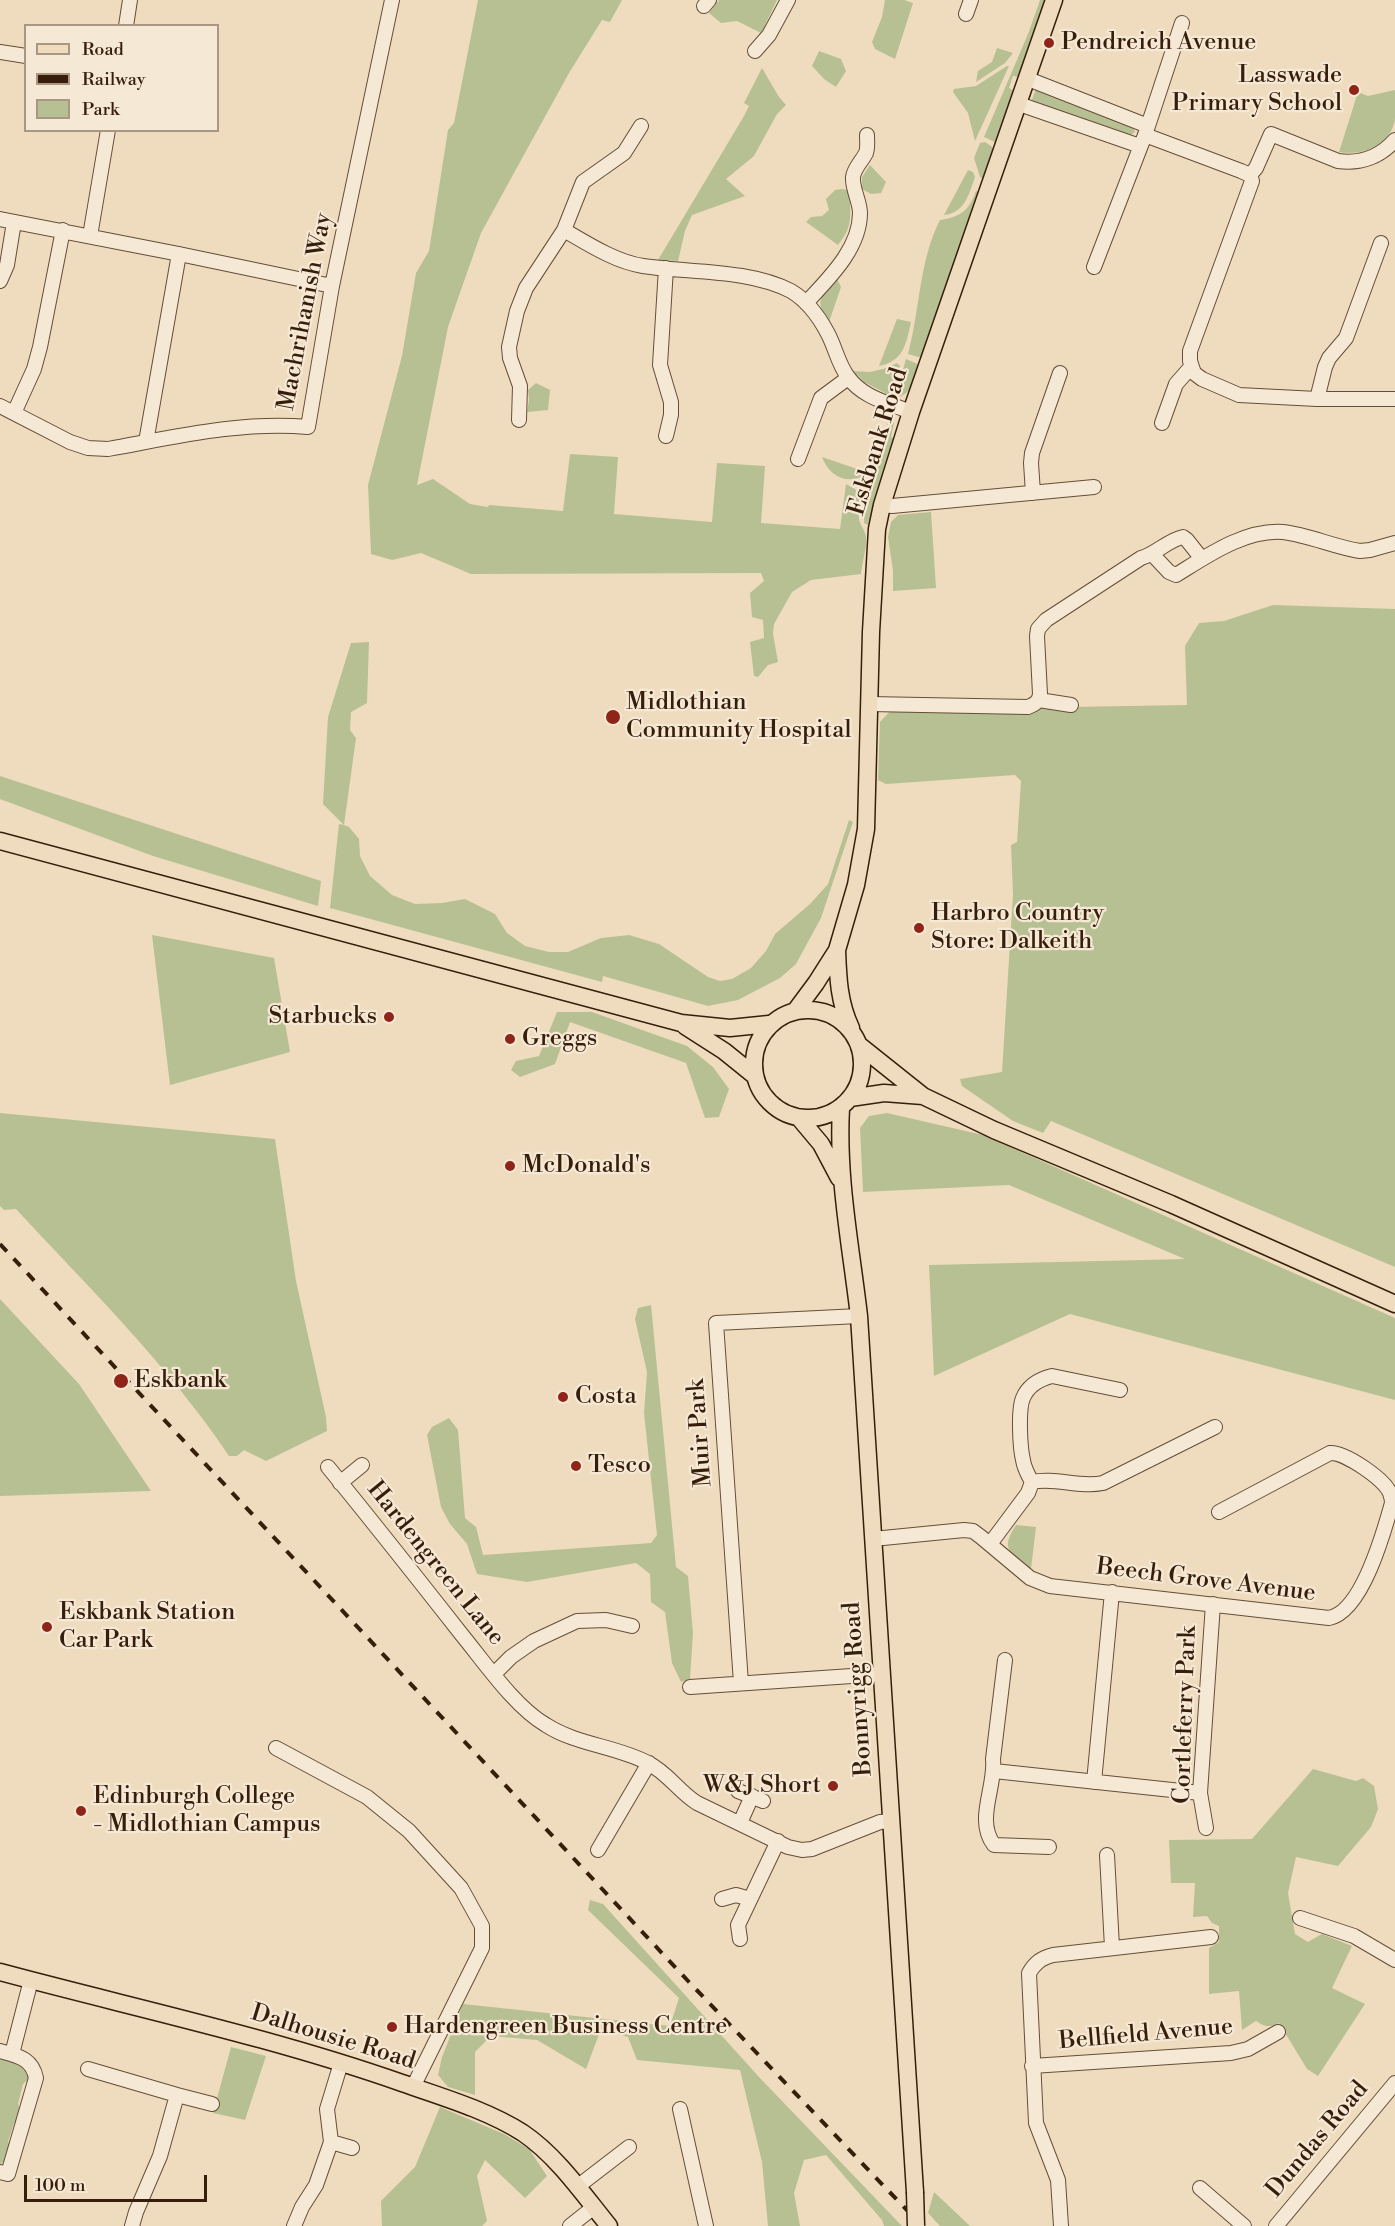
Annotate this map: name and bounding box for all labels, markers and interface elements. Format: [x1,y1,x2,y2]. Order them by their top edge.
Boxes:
legend [24,24,219,132]
place label: Pendreich Avenue [1061,29,1256,57]
marker: Pendreich Avenue [1042,36,1056,50]
text: Road [82,38,124,61]
place label: Lasswade Primary School [1172,62,1342,118]
text: Railway [82,68,145,91]
marker: Lasswade Primary School [1347,83,1361,97]
text: Park [82,98,119,121]
street label: Machrihanish Way [273,211,339,413]
street label: Eskbank Road [843,365,915,519]
place label: Midlothian Community Hospital [626,689,852,745]
marker: Midlothian Community Hospital [604,708,622,726]
place label: Harbro Country Store: Dalkeith [931,900,1104,956]
marker: Harbro Country Store: Dalkeith [912,921,926,935]
place label: Starbucks [269,1003,377,1031]
marker: Starbucks [382,1010,396,1024]
place label: Greggs [522,1025,597,1053]
marker: Greggs [503,1032,517,1046]
place label: McDonald's [522,1152,651,1180]
marker: McDonald's [503,1159,517,1173]
place label: Eskbank [134,1367,226,1395]
marker: Eskbank [112,1372,130,1390]
street label: Muir Park [683,1378,719,1488]
place label: Costa [575,1383,637,1411]
marker: Costa [556,1390,570,1404]
place label: Tesco [588,1452,651,1480]
marker: Tesco [569,1459,583,1473]
street label: Hardengreen Lane [360,1476,510,1652]
street label: Beech Grove Avenue [1095,1553,1317,1609]
place label: Eskbank Station Car Park [59,1599,235,1655]
street label: Bonnyrigg Road [839,1601,879,1777]
marker: Eskbank Station Car Park [40,1620,54,1634]
street label: Cortleferry Park [1169,1626,1203,1804]
place label: W&J Short [703,1772,821,1800]
marker: W&J Short [826,1779,840,1793]
place label: Edinburgh College - Midlothian Campus [93,1783,321,1839]
marker: Edinburgh College - Midlothian Campus [74,1804,88,1818]
street label: Dalhousie Road [247,1999,419,2077]
place label: Hardengreen Business Centre [404,2013,727,2041]
street label: Bellfield Avenue [1058,2013,1234,2057]
marker: Hardengreen Business Centre [385,2020,399,2034]
street label: Dundas Road [1261,2076,1375,2204]
scale bar [27,2163,210,2201]
text: 100 m [35,2174,86,2197]

